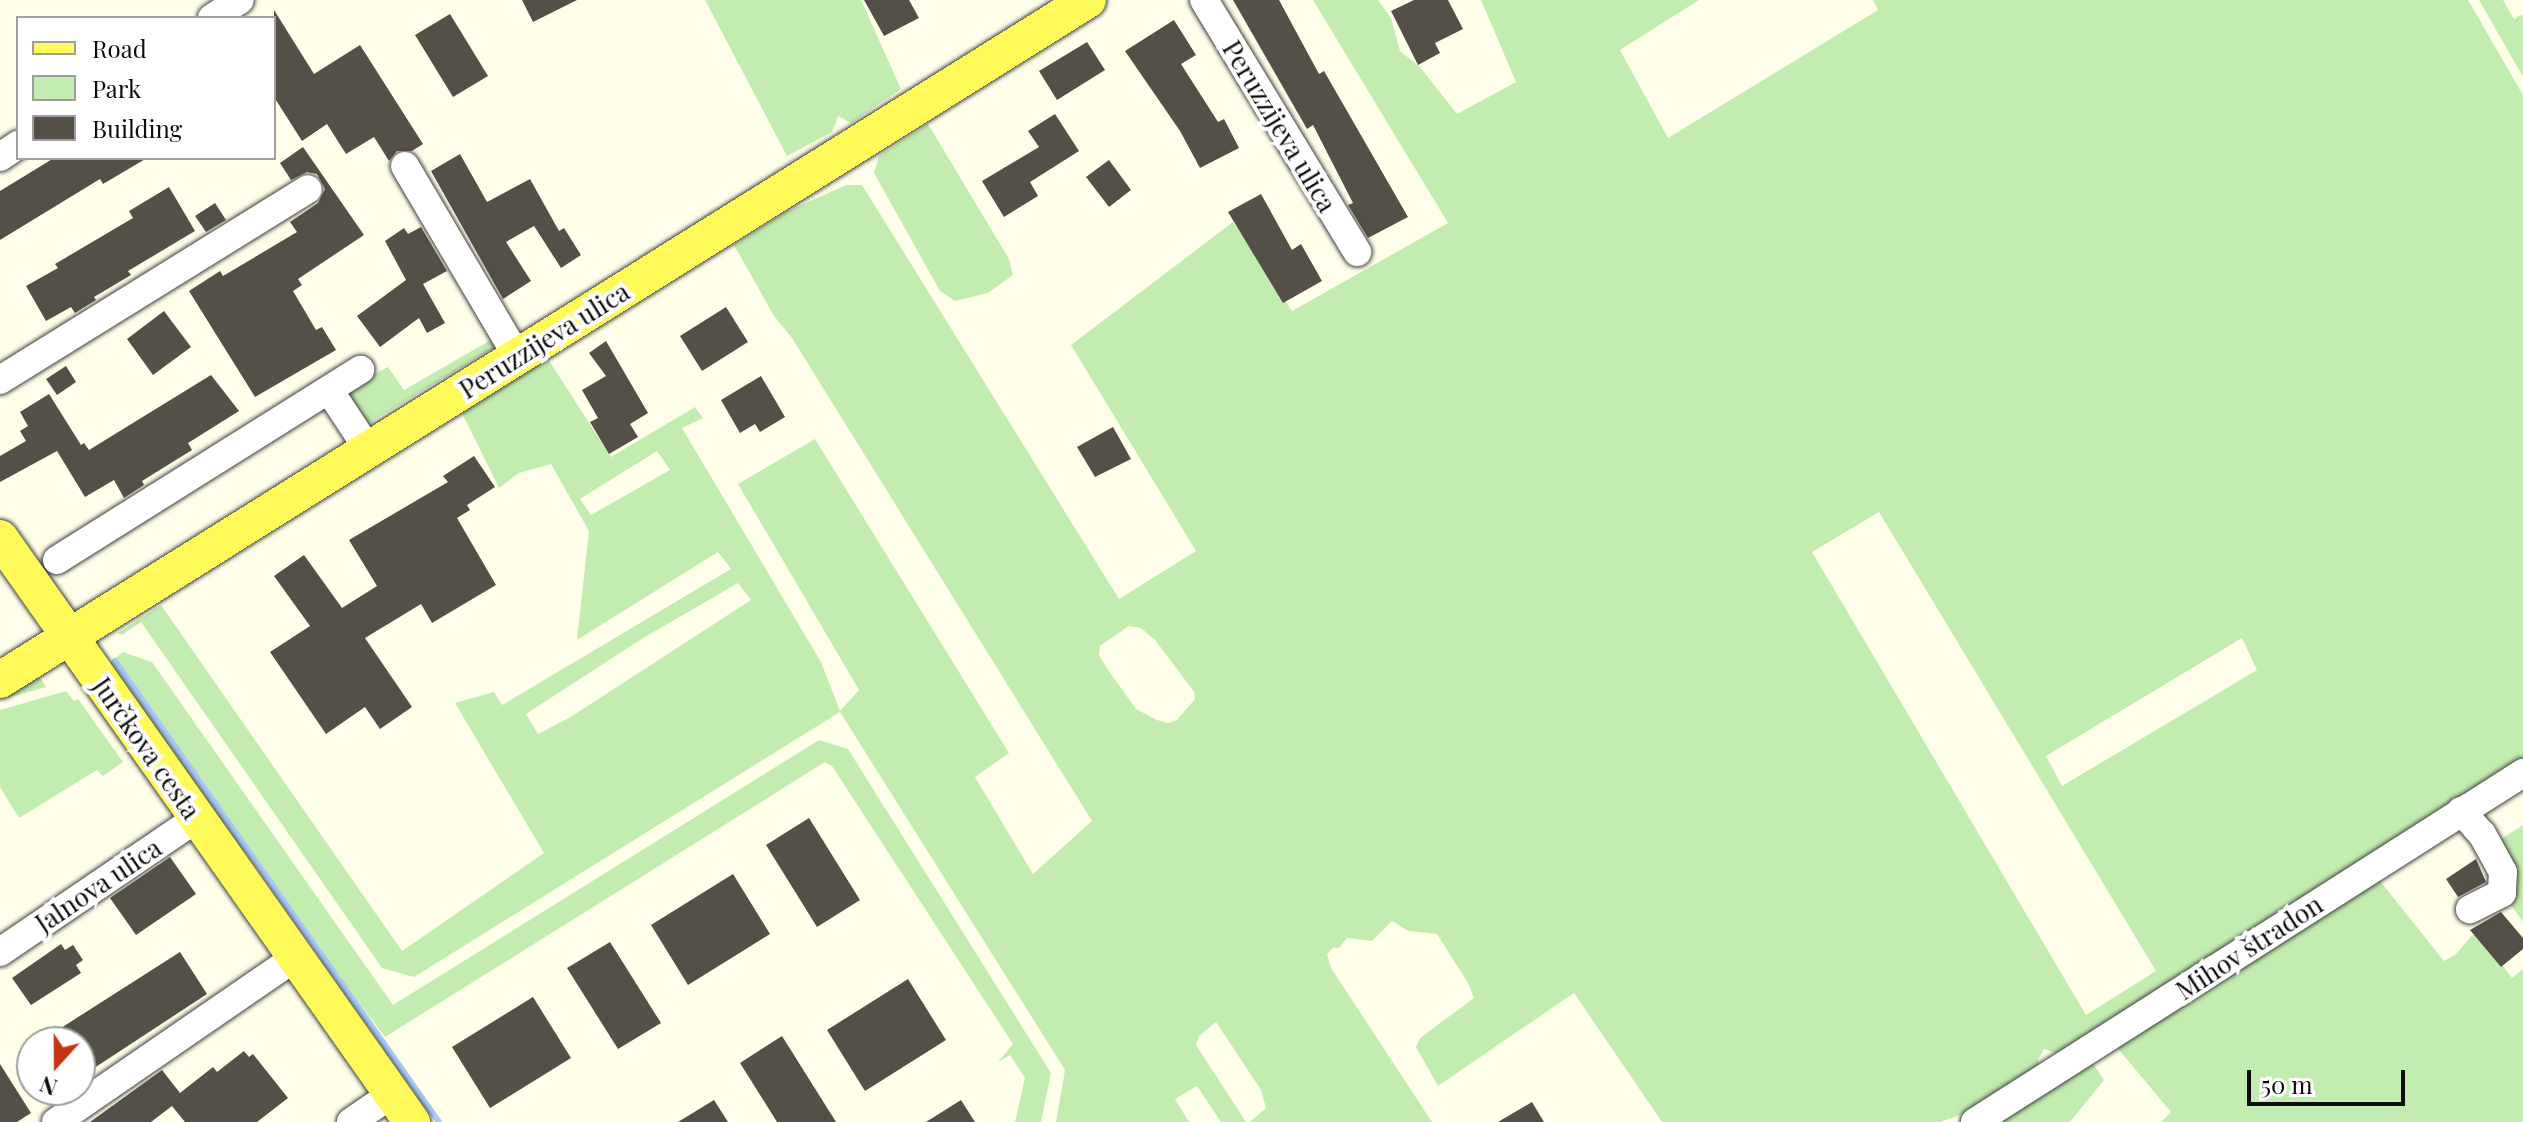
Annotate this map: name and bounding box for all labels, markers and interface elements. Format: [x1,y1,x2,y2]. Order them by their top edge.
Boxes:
legend [16,16,276,160]
text: Road [92,32,147,64]
street label: Peruzzijeva ulica [1216,34,1344,218]
text: Park [92,72,141,104]
text: Building [92,112,182,144]
street label: Peruzzijeva ulica [453,275,635,405]
street label: Jurčkova cesta [87,671,207,825]
street label: Jalnova ulica [29,831,167,939]
street label: Mihov štradon [2170,888,2328,1006]
north arrow [16,1026,96,1106]
scale bar [2251,1054,2409,1104]
text: 50 m [2261,1068,2313,1100]
text: N [35,1070,61,1103]

